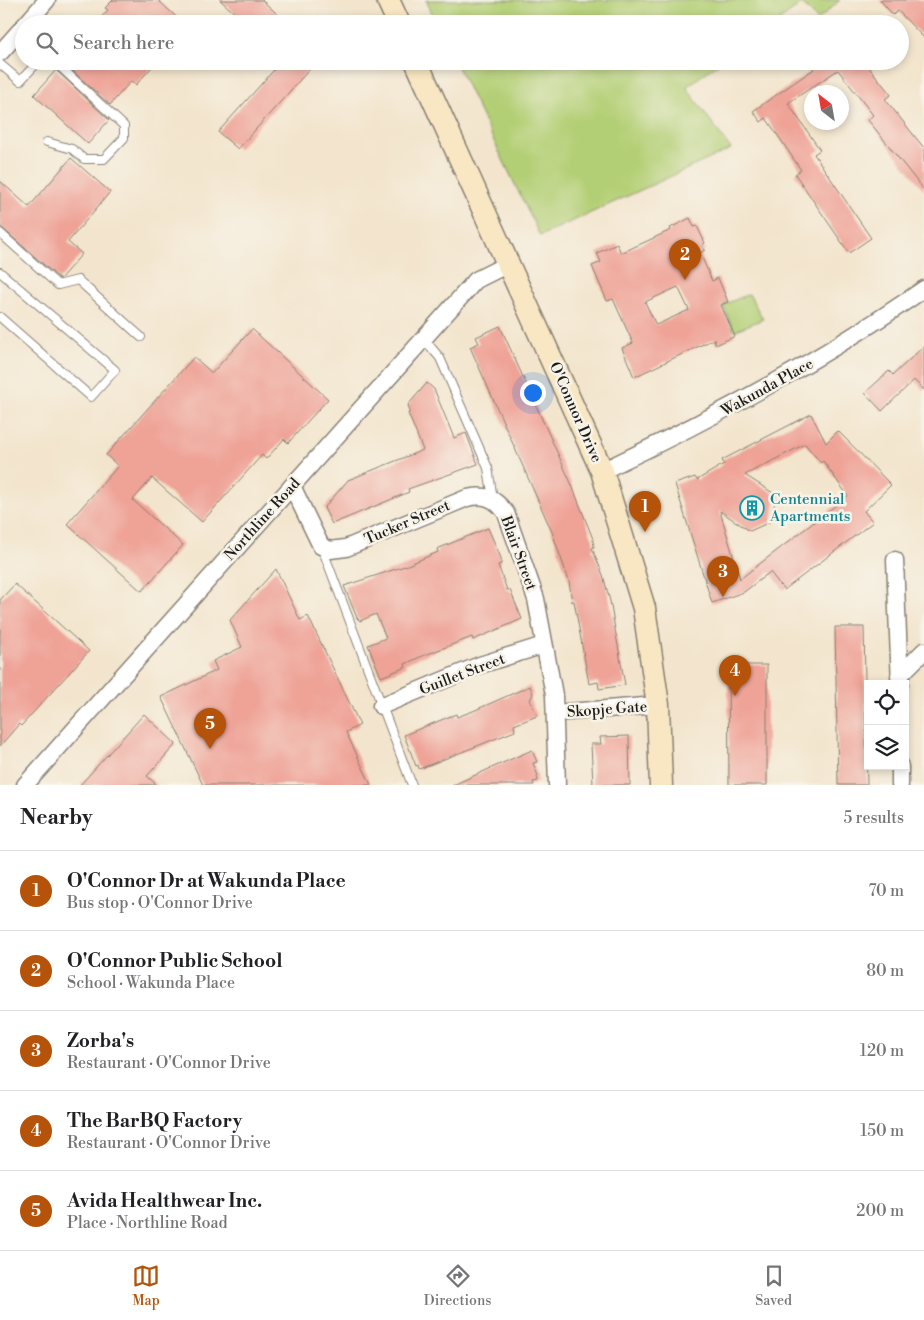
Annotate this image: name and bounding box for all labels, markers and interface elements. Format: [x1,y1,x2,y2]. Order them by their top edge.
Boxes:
search box [15,15,909,70]
icon: search [33,29,61,57]
text: Search here [73,31,174,55]
north arrow [804,85,849,130]
pin: 2 [669,239,701,280]
street label: Wakunda Place [717,354,817,421]
street label: O'Connor Drive [545,359,606,465]
your location [520,380,546,406]
street label: Northline Road [220,474,305,565]
place label: Centennial Apartments [769,490,850,526]
pin: 1 [629,491,661,532]
building icon: Centennial Apartments [739,495,765,521]
street label: Tucker Street [362,496,453,549]
street label: Blair Street [496,512,541,594]
pin: 3 [707,556,739,597]
street label: Guillet Street [417,649,508,699]
pin: 4 [719,655,751,696]
map controls [864,680,909,770]
button: locate [864,680,909,725]
street label: Skopje Gate [566,697,648,722]
pin: 5 [194,708,226,749]
button: layers [864,725,909,770]
text: Nearby [20,805,93,831]
text: 5 results [843,808,904,828]
text: O'Connor Dr at Wakunda Place [67,869,346,893]
text: 1 [32,881,40,901]
text: 70 m [868,881,904,901]
text: Bus stop · O'Connor Drive [67,893,253,913]
text: O'Connor Public School [67,949,282,973]
text: 2 [31,961,41,981]
text: 80 m [866,961,904,981]
text: School · Wakunda Place [67,973,235,993]
text: Zorba's [67,1029,134,1053]
text: 3 [31,1041,41,1061]
text: 120 m [860,1041,904,1061]
text: Restaurant · O'Connor Drive [67,1053,271,1073]
text: The BarBQ Factory [67,1109,242,1133]
text: 4 [31,1121,41,1141]
text: 150 m [860,1121,904,1141]
text: Restaurant · O'Connor Drive [67,1133,271,1153]
text: Avida Healthwear Inc. [67,1189,262,1213]
text: 5 [31,1201,41,1221]
text: 200 m [856,1201,904,1221]
text: Place · Northline Road [67,1213,228,1233]
tab: Map [132,1262,160,1310]
tab: Directions [424,1262,491,1310]
tab: Saved [755,1262,792,1310]

